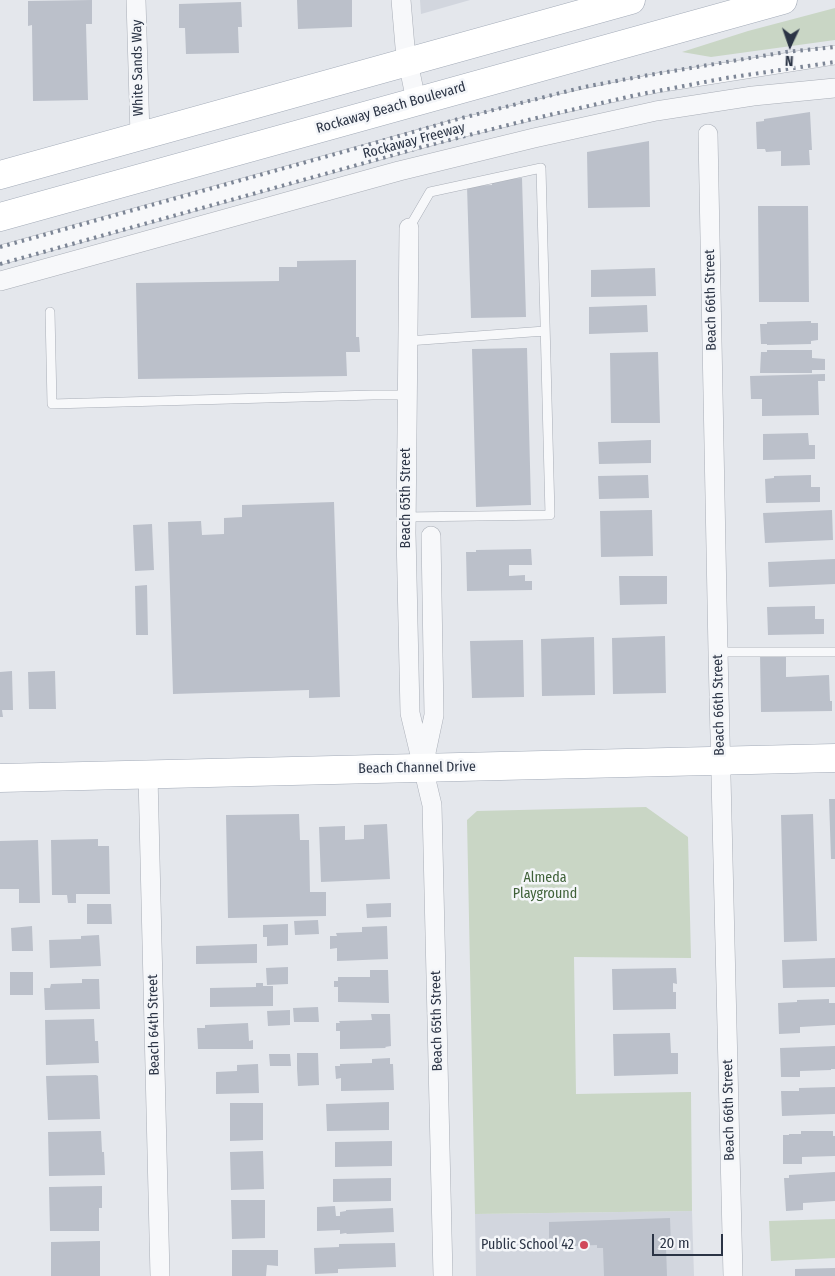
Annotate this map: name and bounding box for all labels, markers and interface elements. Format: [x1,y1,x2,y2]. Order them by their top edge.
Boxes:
street label: White Sands Way [129,19,147,117]
north arrow [765,20,815,70]
text: N [785,52,794,69]
street label: Rockaway Beach Boulevard [314,79,468,137]
street label: Rockaway Freeway [361,119,467,163]
street label: Beach 66th Street [702,249,720,351]
street label: Beach 65th Street [398,448,414,548]
street label: Beach 66th Street [710,654,728,756]
street label: Beach Channel Drive [358,759,476,777]
park label: Almeda Playground [513,870,577,902]
street label: Beach 65th Street [428,970,446,1072]
street label: Beach 64th Street [145,974,163,1076]
street label: Beach 66th Street [720,1059,738,1161]
scale bar [655,1224,726,1256]
text: 20 m [660,1234,690,1252]
place label: Public School 42 [481,1237,574,1253]
marker: Public School 42 [578,1239,590,1251]

